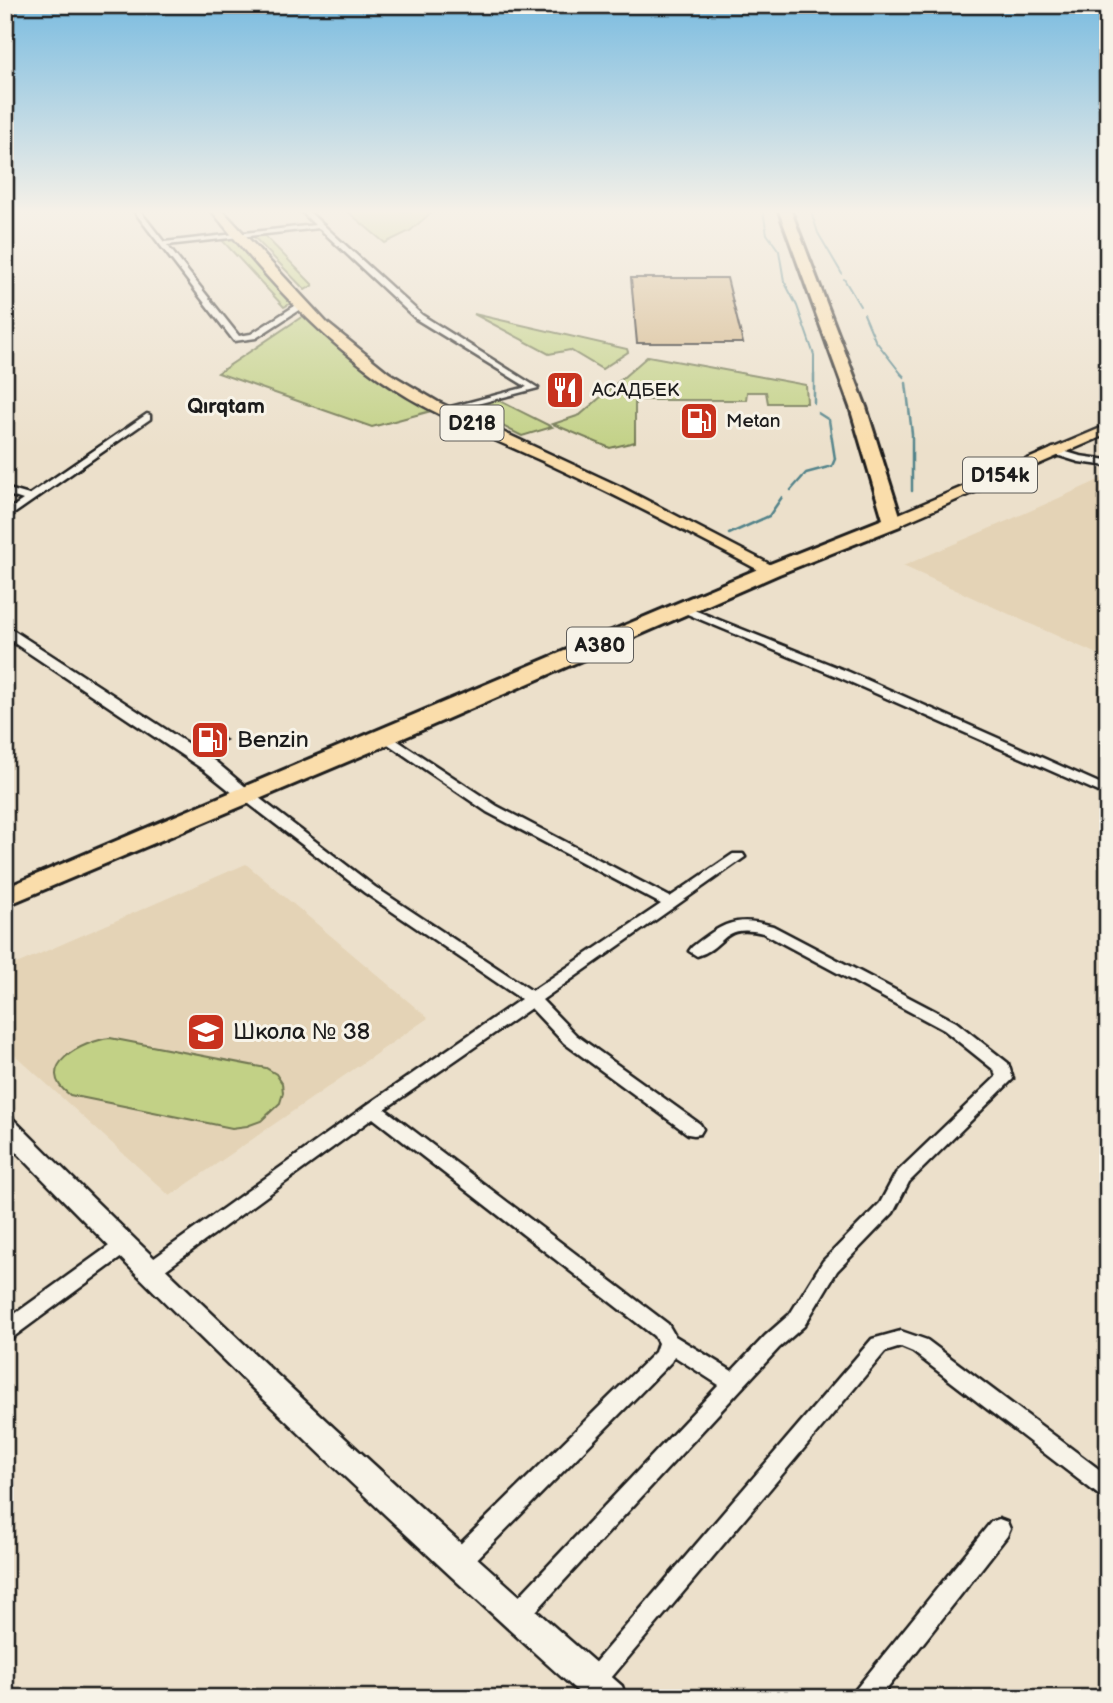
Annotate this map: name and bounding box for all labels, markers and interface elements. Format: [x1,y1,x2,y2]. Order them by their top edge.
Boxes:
restaurant icon: АСАДБЕК [544,369,586,411]
place label: АСАДБЕК [591,379,680,402]
district label: Qırqtam [187,394,265,419]
fuel station icon: Metan [678,400,720,442]
road number: D218 [440,406,504,440]
place label: Metan [726,410,780,433]
road number: D154k [963,458,1037,492]
road number: A380 [567,628,633,662]
fuel station icon: Benzin [189,719,231,761]
place label: Benzin [237,726,309,754]
school or university icon: Школа № 38 [185,1011,227,1053]
place label: Школа № 38 [233,1018,370,1046]

